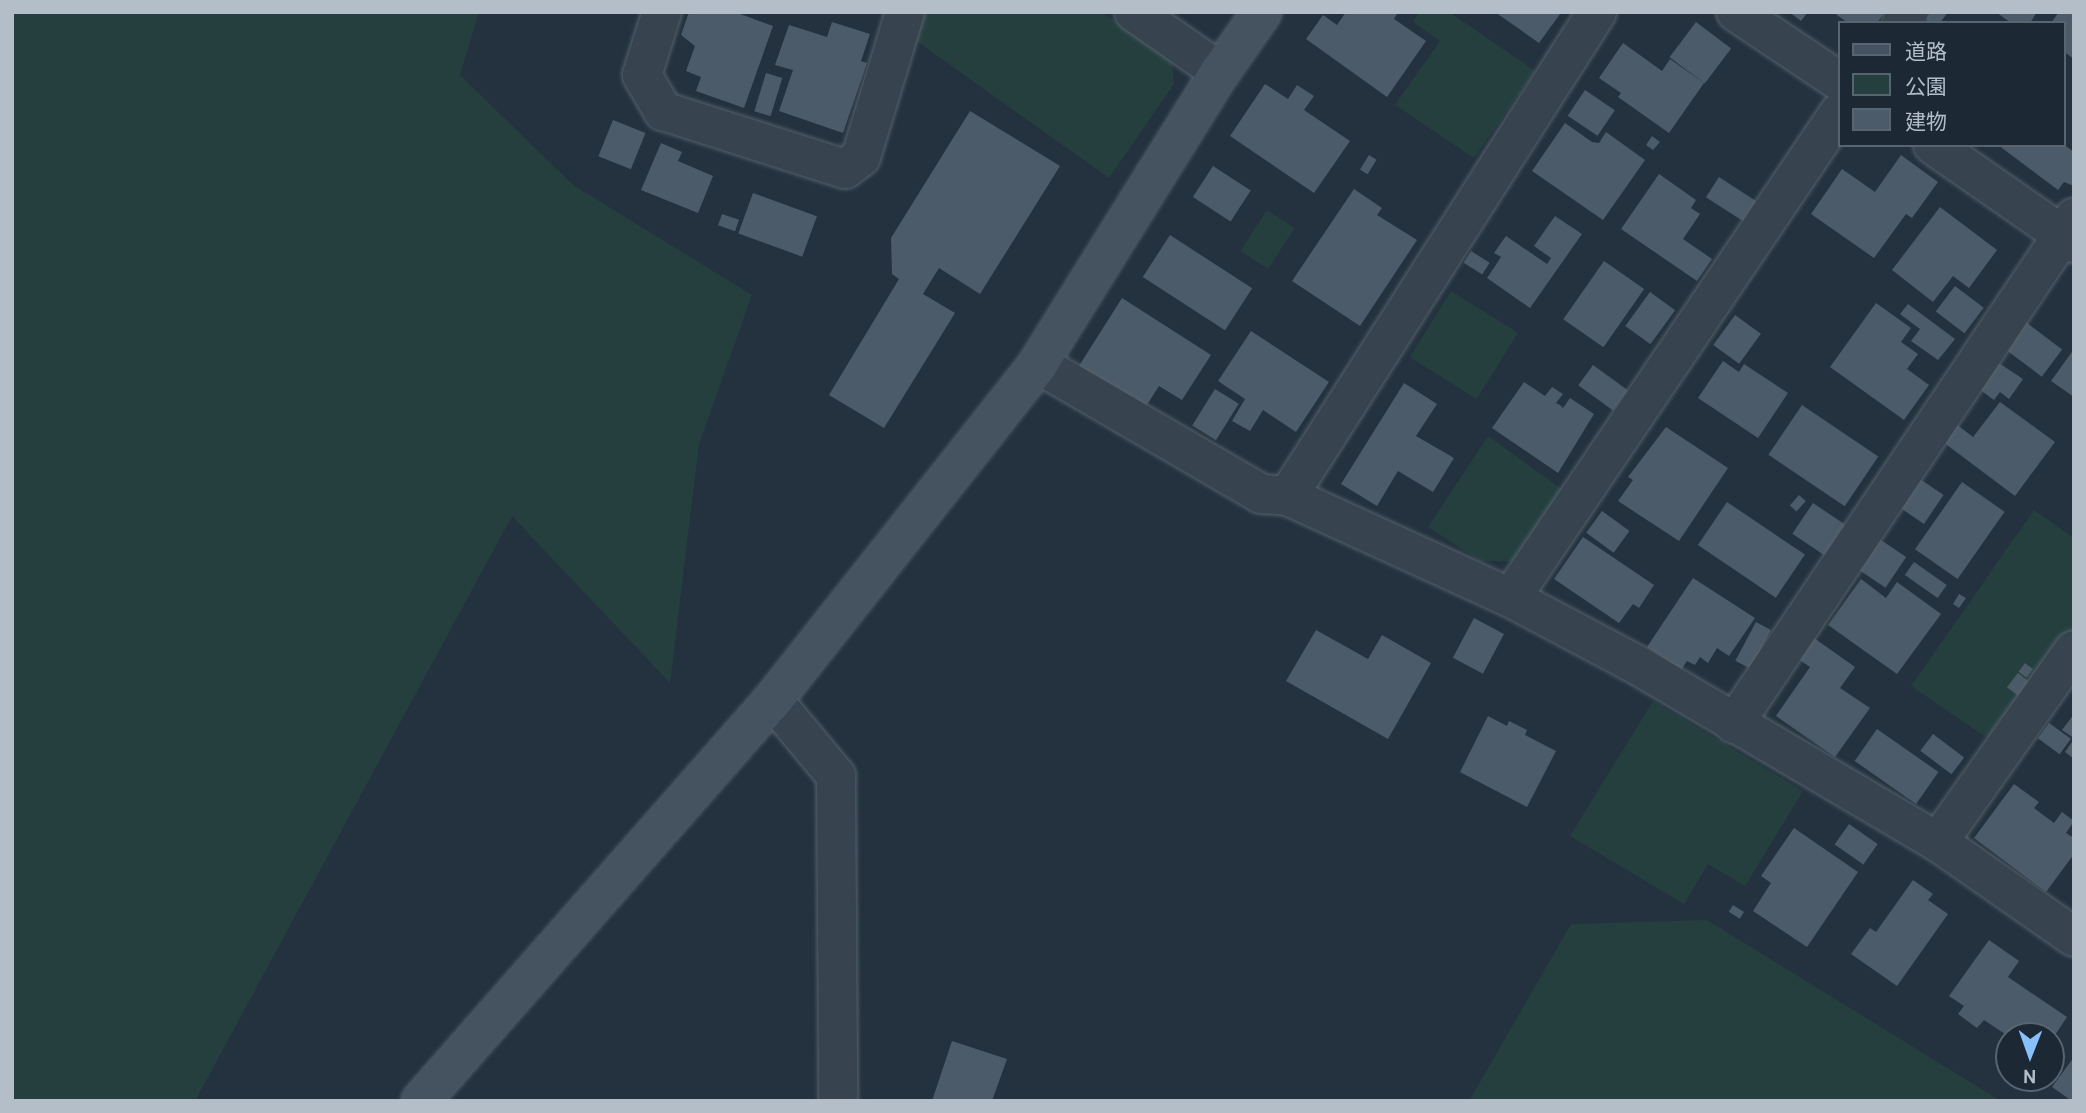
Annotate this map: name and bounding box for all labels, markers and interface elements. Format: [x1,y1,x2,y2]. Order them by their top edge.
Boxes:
legend [1838,21,2065,147]
text: 道路 [1905,39,1947,64]
text: 公園 [1905,74,1947,99]
text: 建物 [1905,109,1947,134]
north arrow [1995,1022,2065,1092]
text: N [2023,1065,2037,1088]

